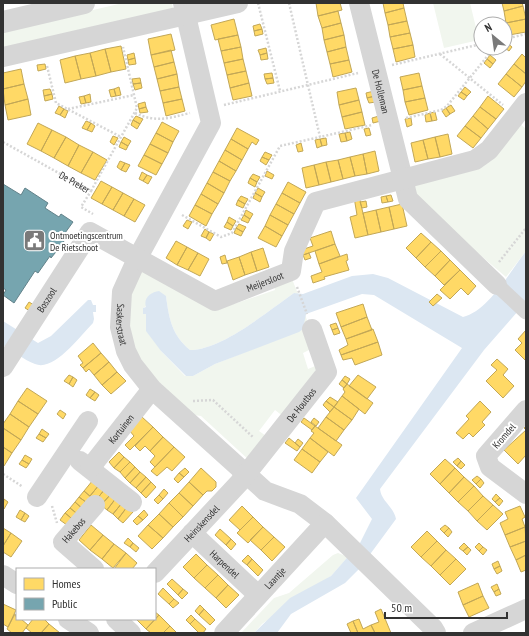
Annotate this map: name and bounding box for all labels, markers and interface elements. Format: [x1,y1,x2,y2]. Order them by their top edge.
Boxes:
north arrow [473,16,513,56]
text: N [482,20,494,35]
street label: De Holleman [369,68,393,115]
street label: De Preker [57,168,93,196]
public building icon: Ontmoetingscentrum De Rietschoot [21,228,47,254]
place label: Ontmoetingscentrum De Rietschoot [50,229,123,254]
street label: Meijersloot [244,268,286,294]
street label: Boszool [34,284,59,315]
street label: Saskerstraat [113,303,131,347]
street label: De Houtbos [283,384,319,425]
street label: Kortuinen [105,411,136,446]
street label: Kromdel [490,420,519,451]
street label: Heinskensdel [181,502,222,545]
street label: Hakebos [59,514,88,545]
street label: Harpendel [207,547,243,581]
street label: Laantje [261,564,288,592]
legend [16,568,156,620]
text: Homes [52,576,80,591]
scale bar [385,594,507,620]
text: Public [52,596,78,611]
text: 50 m [391,600,412,615]

